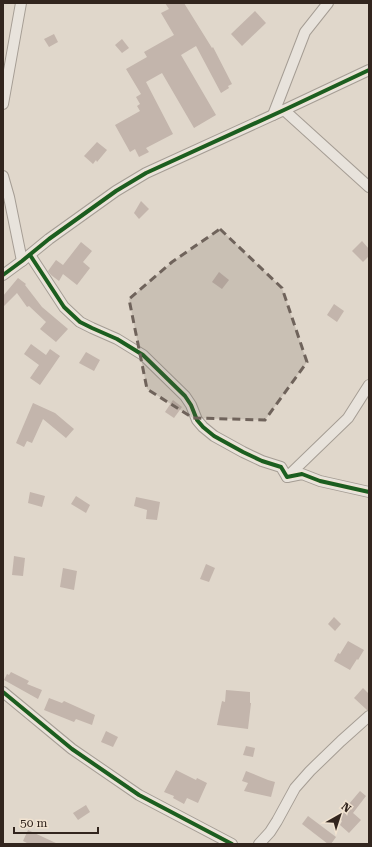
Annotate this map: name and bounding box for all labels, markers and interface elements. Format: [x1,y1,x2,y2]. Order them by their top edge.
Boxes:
north arrow [320,795,360,835]
text: N [339,800,354,816]
scale bar [14,809,98,835]
text: 50 m [20,816,47,830]

